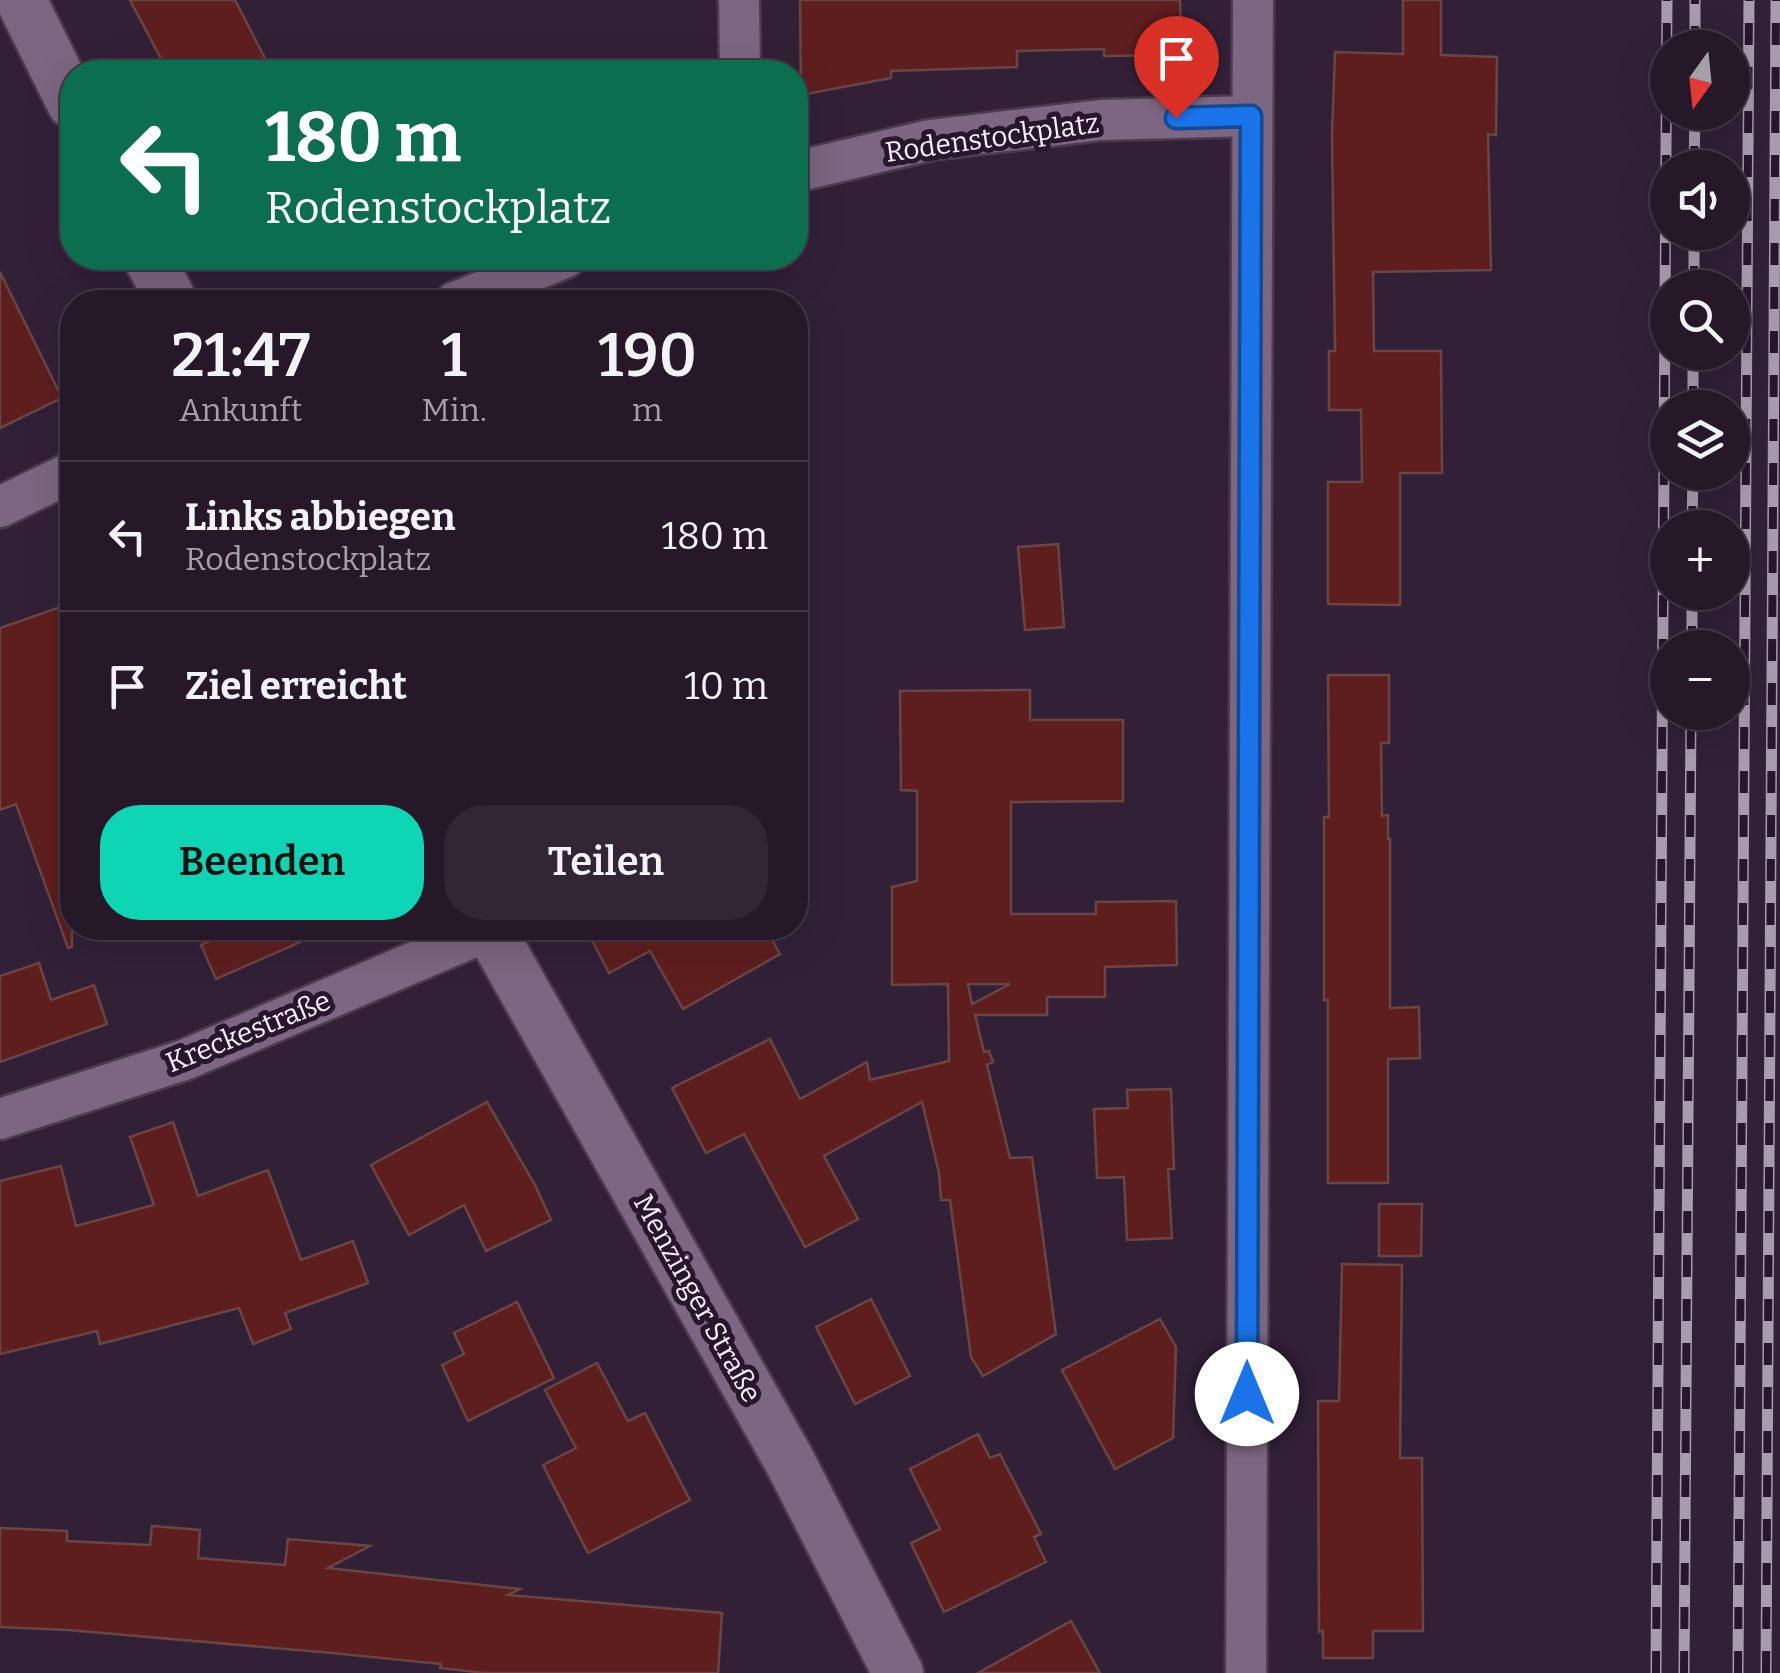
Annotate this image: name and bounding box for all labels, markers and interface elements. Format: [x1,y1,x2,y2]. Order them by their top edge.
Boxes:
pin [1134,16,1219,119]
north arrow [1650,30,1750,130]
map controls [1650,30,1750,730]
icon: arrive [1149,31,1204,86]
text: 180 m [265,96,461,180]
icon: left [100,100,230,230]
street label: Rodenstockplatz [883,106,1101,169]
button: sound [1650,150,1750,250]
text: Rodenstockplatz [265,181,611,235]
button: search [1650,270,1750,370]
text: 21:47 [171,320,310,392]
text: 1 [441,320,467,392]
text: 190 [598,320,697,392]
button: layers [1650,390,1750,490]
text: Ankunft [179,391,302,429]
text: Min. [422,391,487,429]
text: m [632,391,663,429]
text: Links abbiegen [185,494,455,540]
icon: left [100,509,155,564]
button: + [1650,510,1750,610]
text: 180 m [662,513,768,559]
text: Rodenstockplatz [185,540,431,578]
button: − [1650,630,1750,730]
icon: arrive [100,659,155,714]
text: Ziel erreicht [185,663,407,709]
text: 10 m [684,663,768,709]
button: Beenden [100,805,424,920]
button: Teilen [444,805,768,920]
street label: Kreckestraße [161,984,335,1079]
street label: Menzinger Straße [627,1189,768,1408]
position arrow [1195,1342,1299,1446]

